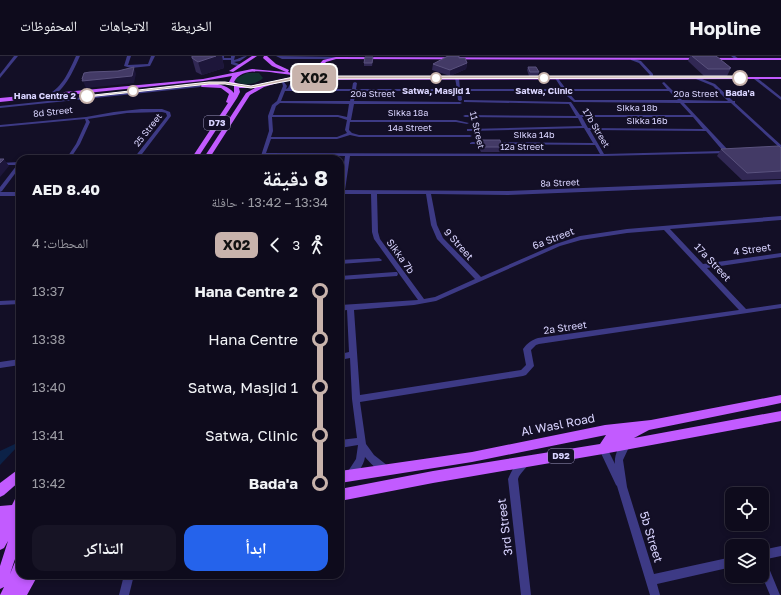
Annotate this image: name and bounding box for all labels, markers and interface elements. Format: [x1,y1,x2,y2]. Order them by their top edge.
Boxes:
text: Hopline [689,16,761,39]
text: المحفوظات [20,17,77,34]
text: الاتجاهات [99,17,149,34]
text: الخريطة [171,17,212,34]
line badge: X02 [291,65,337,91]
text: X02 [300,69,328,86]
marker: Bada'a [732,70,748,86]
marker: Satwa, Masjid 1 [430,72,442,84]
marker: Satwa, Clinic [538,72,550,84]
unlabelled marker [127,85,139,97]
place label: Satwa, Masjid 1 [402,85,470,96]
place label: Satwa, Clinic [515,85,573,96]
place label: Bada'a [725,87,755,98]
marker: Hana Centre 2 [79,88,95,104]
street label: 20a Street [351,88,396,99]
street label: 20a Street [674,88,719,99]
place label: Hana Centre 2 [14,90,76,101]
street label: Sikka 18b [617,102,658,113]
street label: 8d Street [33,104,74,119]
street label: 17b Street [580,106,613,150]
street label: Sikka 18a [388,107,428,118]
street label: 25 Street [131,110,164,149]
street label: 11 Street [468,110,487,150]
street label: Sikka 16b [627,115,668,126]
road number: D73 [204,116,230,130]
street label: 14a Street [388,122,432,133]
street label: Sikka 14b [514,129,555,140]
street label: 12a Street [500,141,544,152]
text: 8 دقيقة [262,164,328,191]
street label: 8a Street [540,176,580,189]
text: AED 8.40 [32,180,100,198]
text: 13:34 – 13:42 · حافلة [211,194,328,210]
street label: 6a Street [530,225,576,251]
street label: 9 Street [442,226,476,262]
icon: back [264,234,286,256]
icon: walk [306,234,328,256]
text: المحطات: 4 [32,235,88,251]
text: X02 [223,236,250,253]
street label: Sikka 7b [384,236,418,276]
text: 3 [292,237,300,253]
street label: 17a Street [692,240,734,284]
street label: 4 Street [732,240,772,258]
text: Hana Centre 2 [194,282,298,300]
text: 13:37 [32,283,64,299]
street label: 2a Street [543,318,587,336]
text: Hana Centre [208,330,298,348]
text: 13:38 [32,331,65,347]
text: Satwa, Masjid 1 [188,378,298,396]
text: 13:40 [32,379,66,395]
street label: Al Wasl Road [520,410,596,439]
text: Satwa, Clinic [205,426,298,444]
text: 13:41 [32,427,64,443]
road number: D92 [548,449,574,463]
text: Bada'a [249,474,298,492]
text: 13:42 [32,475,65,491]
map controls [725,487,769,583]
button: locate [725,487,769,531]
street label: 3rd Street [494,497,515,557]
street label: 5b Street [637,509,666,565]
button: التذاكر [32,525,176,571]
button: ابدأ [184,525,328,571]
button: layers [725,539,769,583]

